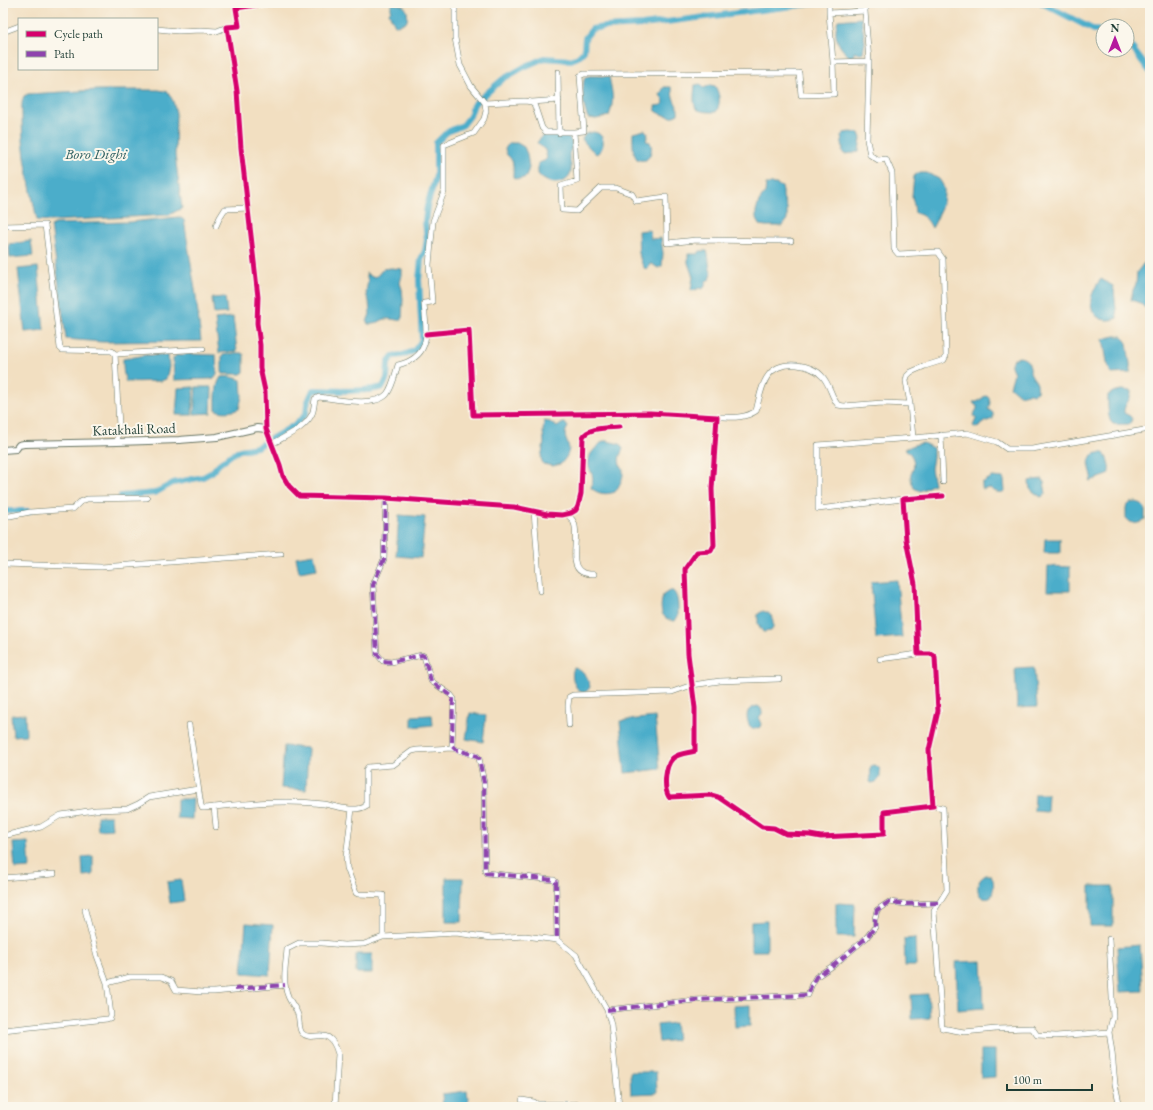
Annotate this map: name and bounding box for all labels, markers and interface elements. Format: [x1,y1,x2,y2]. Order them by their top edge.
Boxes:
legend [18,18,158,70]
north arrow [1095,18,1135,58]
text: N [1111,21,1120,35]
text: Cycle path [54,26,103,42]
text: Path [54,46,75,62]
water label: Boro Dighi [64,144,128,163]
street label: Katakhali Road [92,419,177,439]
scale bar [1007,1066,1092,1092]
text: 100 m [1013,1072,1043,1088]

